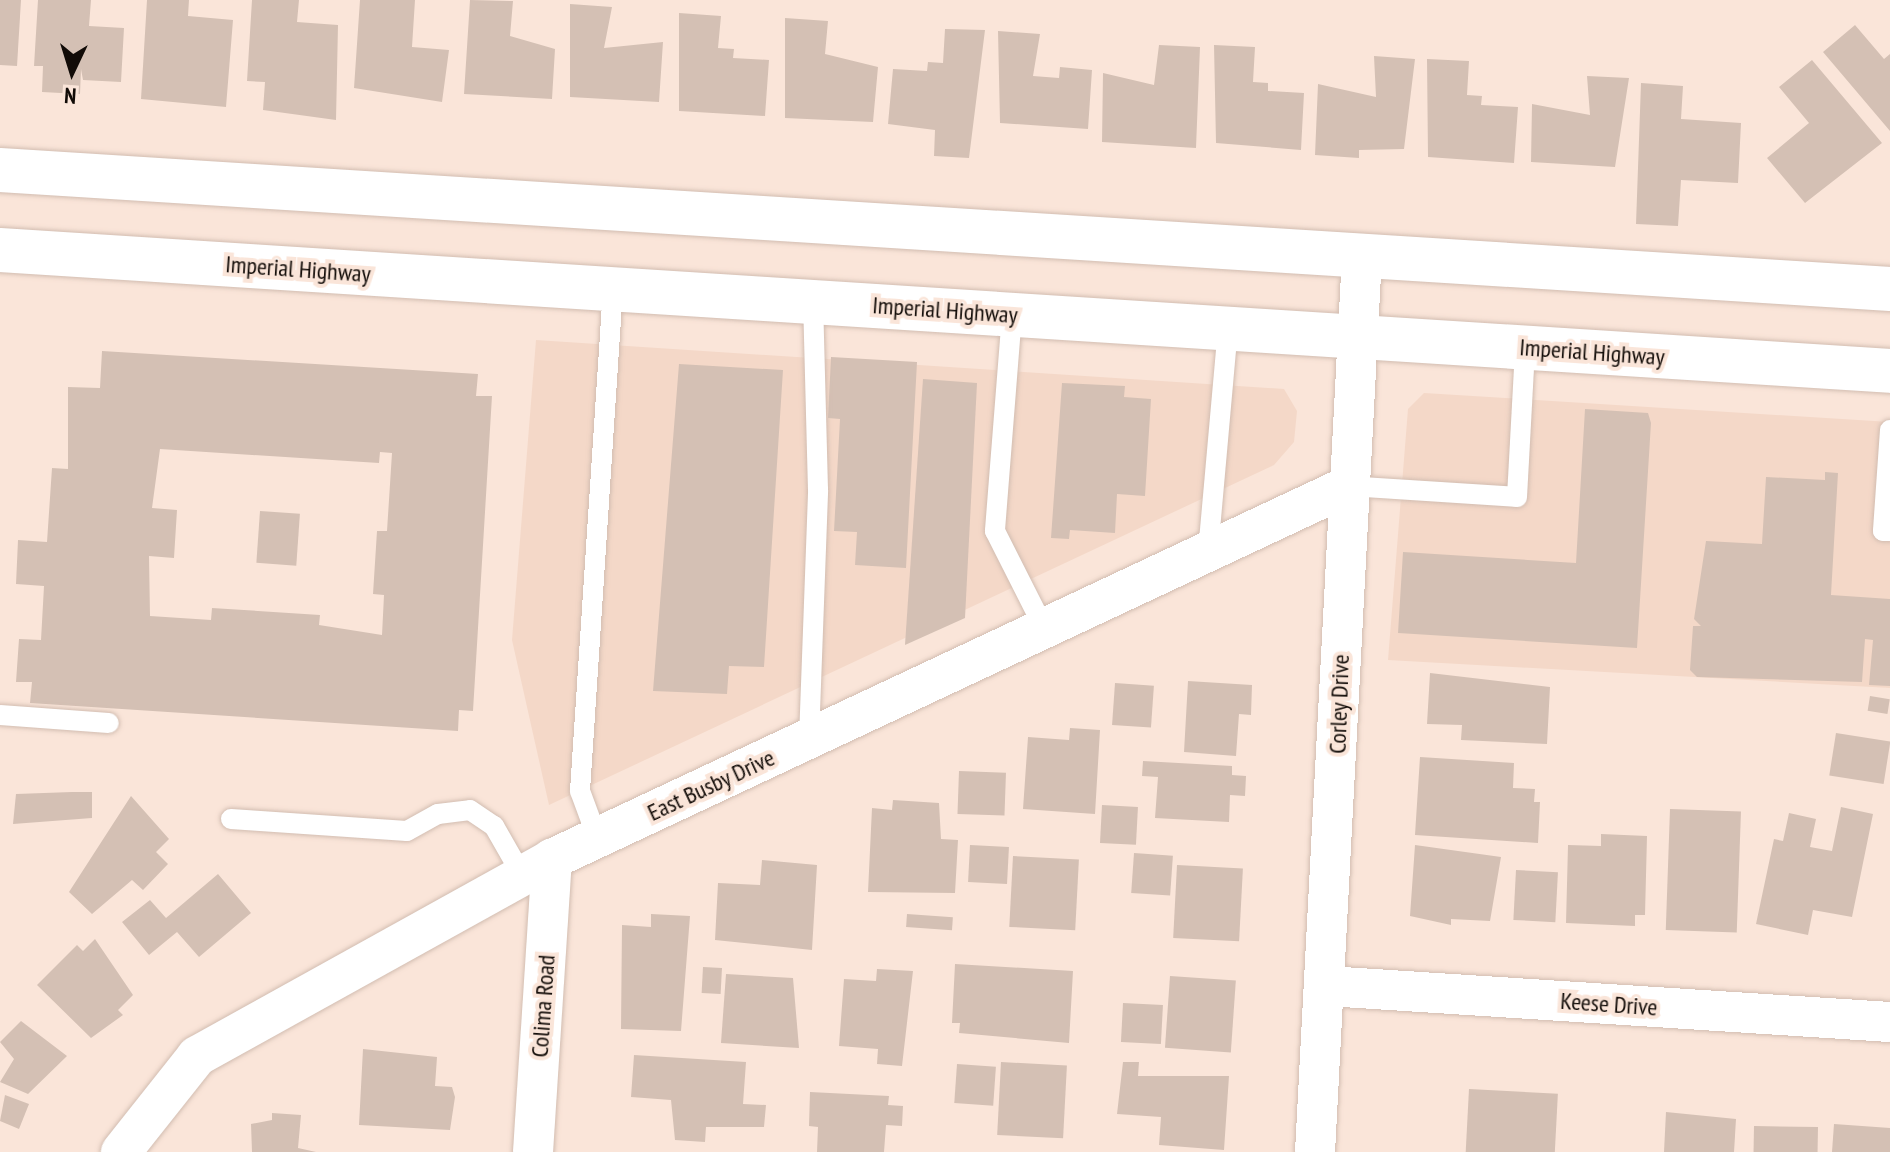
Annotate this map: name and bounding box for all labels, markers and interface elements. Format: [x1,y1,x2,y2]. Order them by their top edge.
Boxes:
north arrow [32,32,112,112]
text: N [63,82,77,110]
street label: Imperial Highway [224,250,372,288]
street label: Imperial Highway [871,291,1019,329]
street label: Imperial Highway [1518,333,1666,371]
street label: Corley Drive [1323,653,1355,755]
street label: East Busby Drive [643,743,779,827]
street label: Colima Road [525,954,561,1058]
street label: Keese Drive [1559,986,1659,1022]

